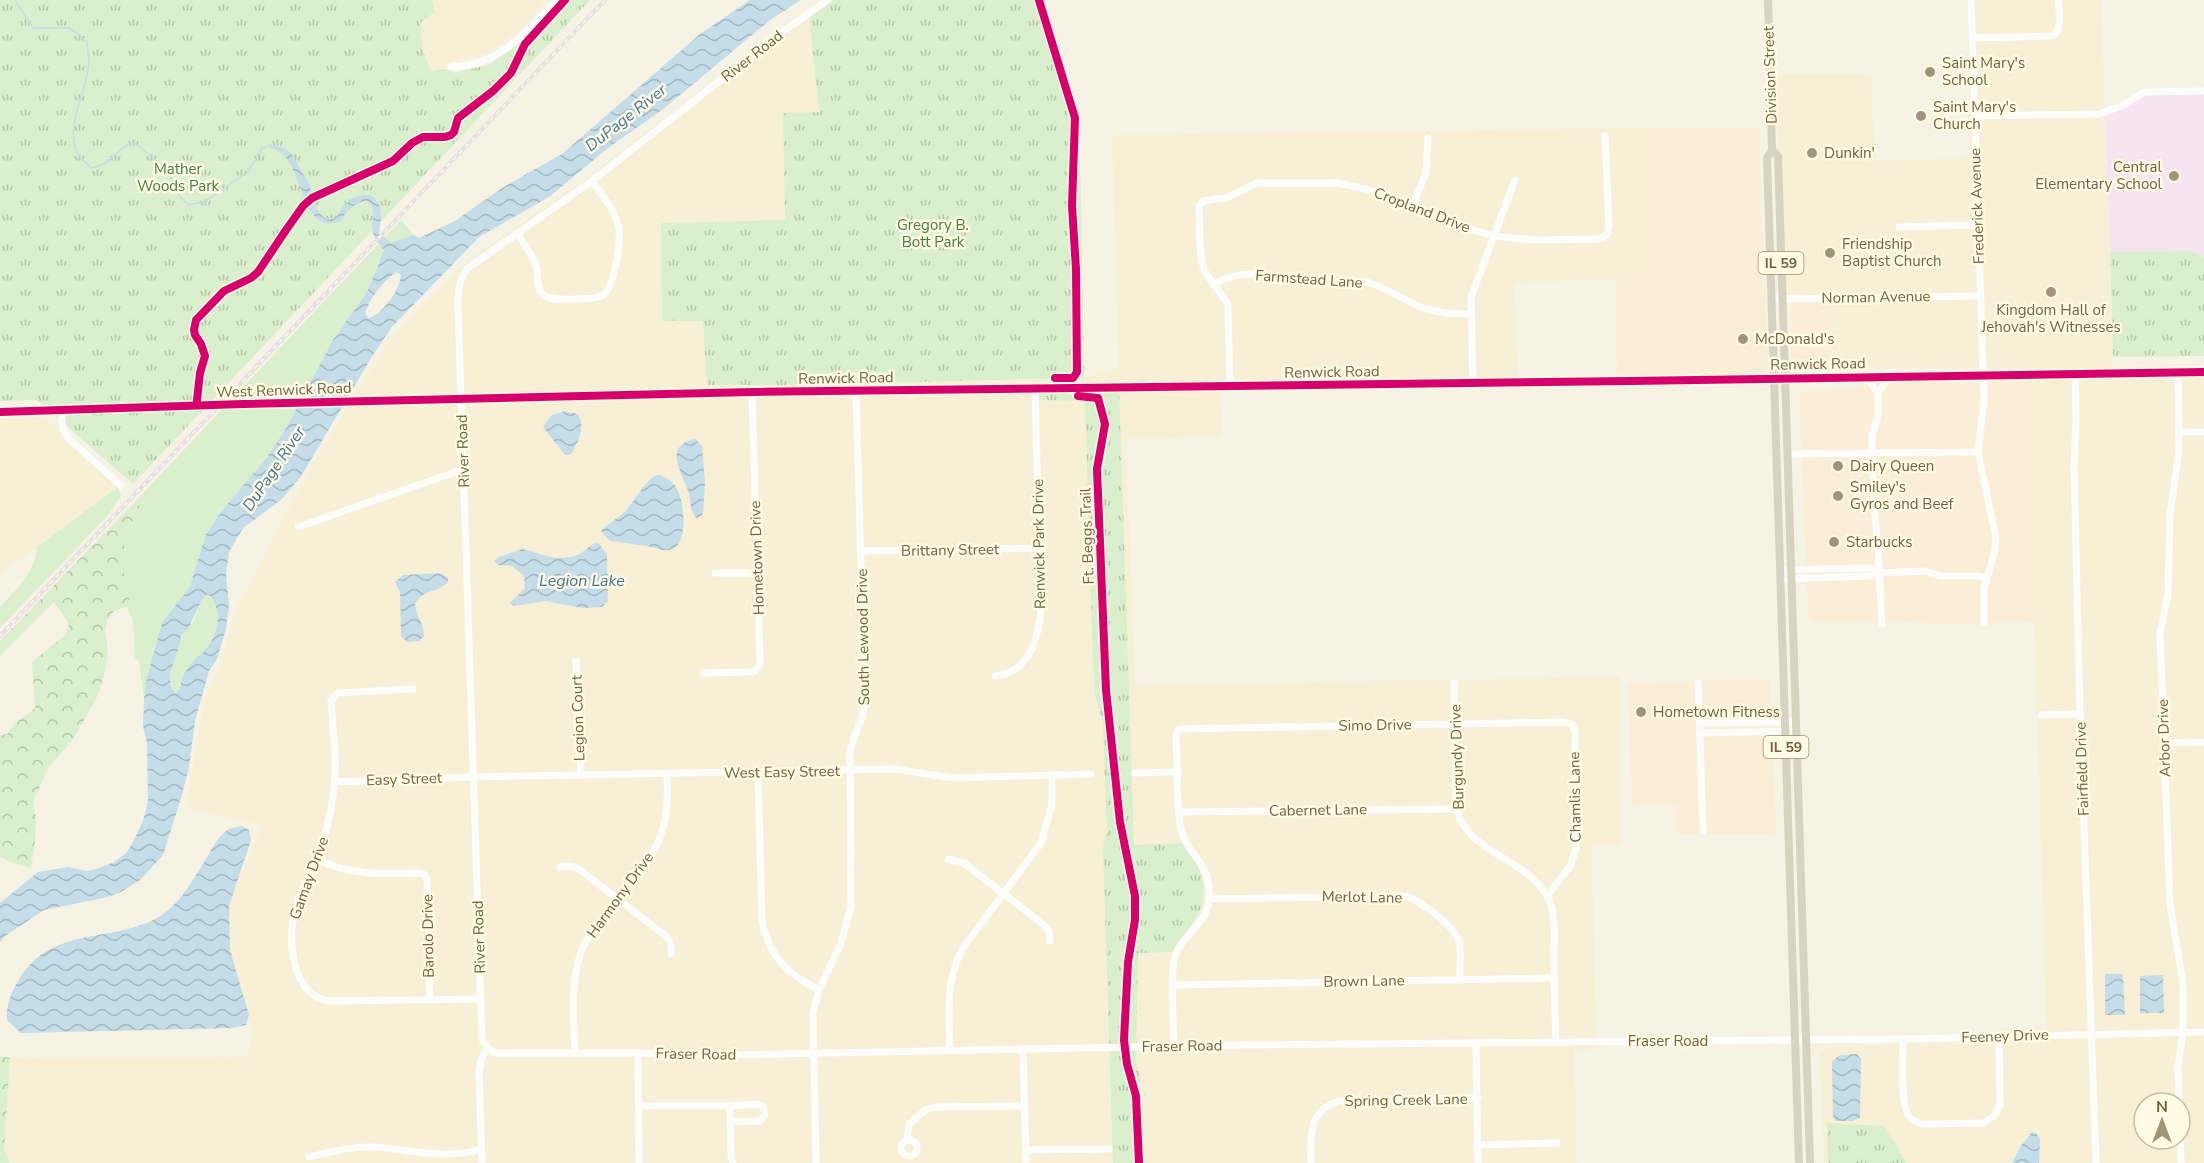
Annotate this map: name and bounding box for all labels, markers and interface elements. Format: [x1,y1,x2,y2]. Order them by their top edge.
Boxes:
street label: Division Street [1758,25,1782,124]
street label: River Road [717,26,787,86]
place label: Saint Mary's School [1942,53,2025,90]
marker: Saint Mary's School [1923,65,1937,79]
water label: DuPage River [581,78,672,157]
place label: Saint Mary's Church [1933,97,2016,134]
marker: Saint Mary's Church [1914,109,1928,123]
place label: Dunkin' [1824,143,1875,163]
marker: Dunkin' [1805,146,1819,160]
street label: Frederick Avenue [1965,148,1989,264]
place label: Central Elementary School [2035,157,2163,194]
park label: Mather Woods Park [137,159,220,196]
marker: Central Elementary School [2167,169,2181,183]
street label: Cropland Drive [1371,182,1473,238]
park label: Gregory B. Bott Park [897,215,969,252]
place label: Friendship Baptist Church [1842,234,1942,271]
marker: Friendship Baptist Church [1823,246,1837,260]
road number: IL 59 [1758,252,1804,274]
street label: Farmstead Lane [1255,265,1363,293]
marker: Kingdom Hall of Jehovah's Witnesses [2044,285,2058,299]
street label: Norman Avenue [1821,286,1931,308]
place label: Kingdom Hall of Jehovah's Witnesses [1980,300,2121,337]
place label: McDonald's [1755,329,1834,349]
marker: McDonald's [1736,332,1750,346]
street label: Renwick Road [1770,353,1866,375]
street label: Renwick Road [1284,361,1380,383]
street label: Renwick Road [798,367,894,389]
street label: West Renwick Road [216,378,352,402]
street label: River Road [452,414,474,488]
water label: DuPage River [238,421,311,516]
place label: Dairy Queen [1850,456,1934,476]
marker: Dairy Queen [1831,459,1845,473]
place label: Smiley's Gyros and Beef [1850,477,1954,514]
street label: Renwick Park Drive [1028,479,1050,609]
street label: Ft. Beggs Trail [1075,487,1099,585]
marker: Smiley's Gyros and Beef [1831,489,1845,503]
street label: Hometown Drive [745,500,769,616]
place label: Starbucks [1846,532,1912,552]
marker: Starbucks [1827,535,1841,549]
street label: Brittany Street [901,539,1000,561]
street label: South Lewood Drive [852,568,874,706]
water label: Legion Lake [539,570,625,592]
street label: Legion Court [566,674,590,762]
street label: Arbor Drive [2153,699,2175,777]
place label: Hometown Fitness [1653,702,1780,722]
street label: Burgundy Drive [1445,704,1469,810]
marker: Hometown Fitness [1634,705,1648,719]
street label: Simo Drive [1338,714,1412,736]
street label: Fairfield Drive [2070,722,2094,816]
road number: IL 59 [1764,736,1808,758]
street label: Chamlis Lane [1564,751,1586,843]
street label: West Easy Street [724,761,841,783]
street label: Easy Street [366,768,443,790]
street label: Cabernet Lane [1269,799,1367,821]
street label: Gamay Drive [285,834,333,922]
street label: Harmony Drive [582,848,658,942]
street label: Merlot Lane [1322,886,1402,908]
street label: Barolo Drive [417,894,439,978]
street label: River Road [468,900,490,974]
street label: Brown Lane [1323,970,1405,992]
street label: Feeney Drive [1961,1024,2049,1048]
street label: Fraser Road [1628,1031,1708,1051]
street label: Fraser Road [1142,1035,1222,1057]
street label: Fraser Road [656,1043,736,1065]
street label: Spring Creek Lane [1344,1089,1468,1111]
north arrow [2132,1091,2192,1151]
text: N [2156,1096,2168,1118]

